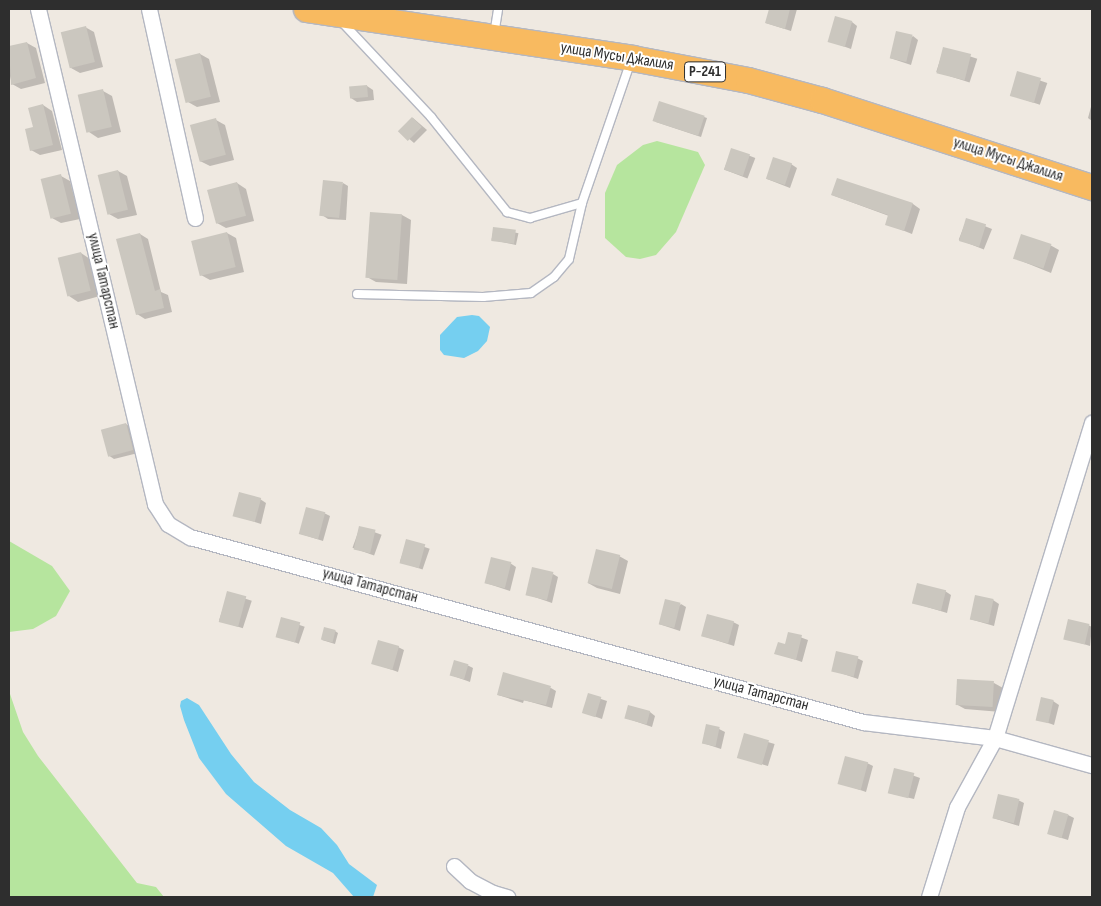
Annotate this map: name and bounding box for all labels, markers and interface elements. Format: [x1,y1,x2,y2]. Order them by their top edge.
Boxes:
street label: улица Мусы Джалиля [559,39,675,75]
road number: Р-241 [684,60,726,84]
street label: улица Мусы Джалиля [951,133,1065,187]
street label: улица Татарстан [83,231,123,331]
street label: улица Татарстан [320,564,420,608]
street label: улица Татарстан [711,672,811,716]

